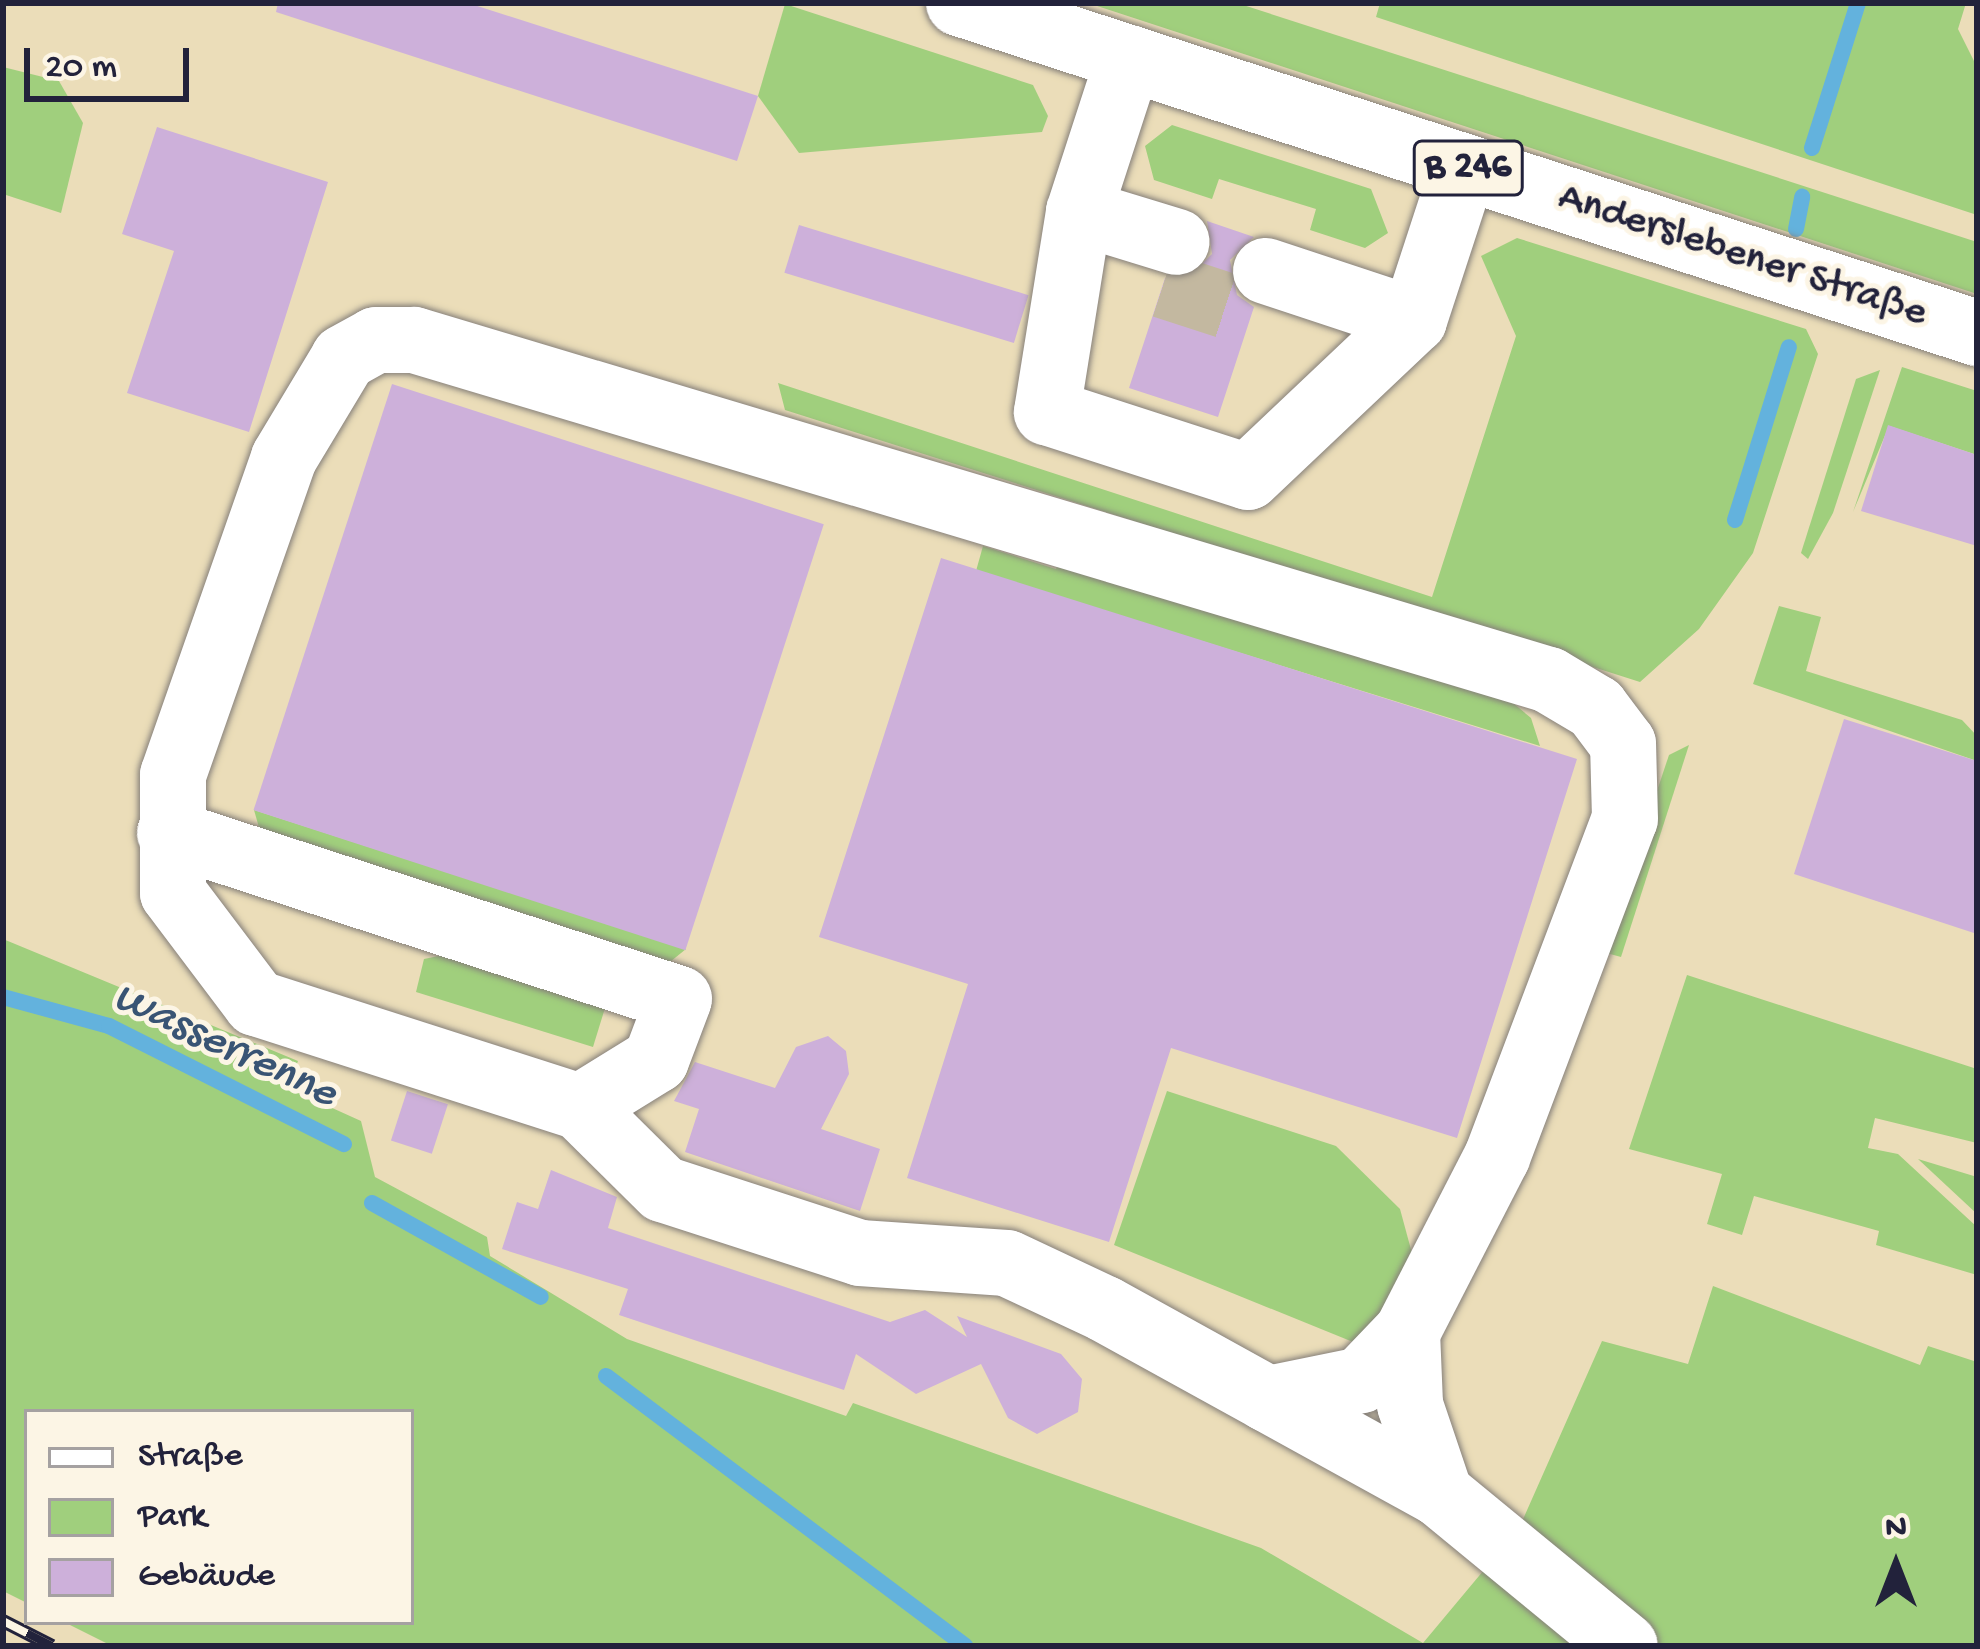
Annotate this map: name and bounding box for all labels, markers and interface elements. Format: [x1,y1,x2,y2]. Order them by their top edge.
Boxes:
scale bar [30,24,195,98]
text: 20 m [45,47,117,90]
road number: B 246 [1411,135,1525,201]
street label: Anderslebener Straße [1551,174,1933,340]
water label: Wasserrenne [104,972,344,1122]
legend [24,1409,414,1625]
text: Straße [138,1436,243,1479]
text: Park [138,1496,207,1539]
north arrow [1836,1505,1956,1625]
text: N [1885,1510,1907,1548]
text: Gebäude [138,1556,275,1599]

